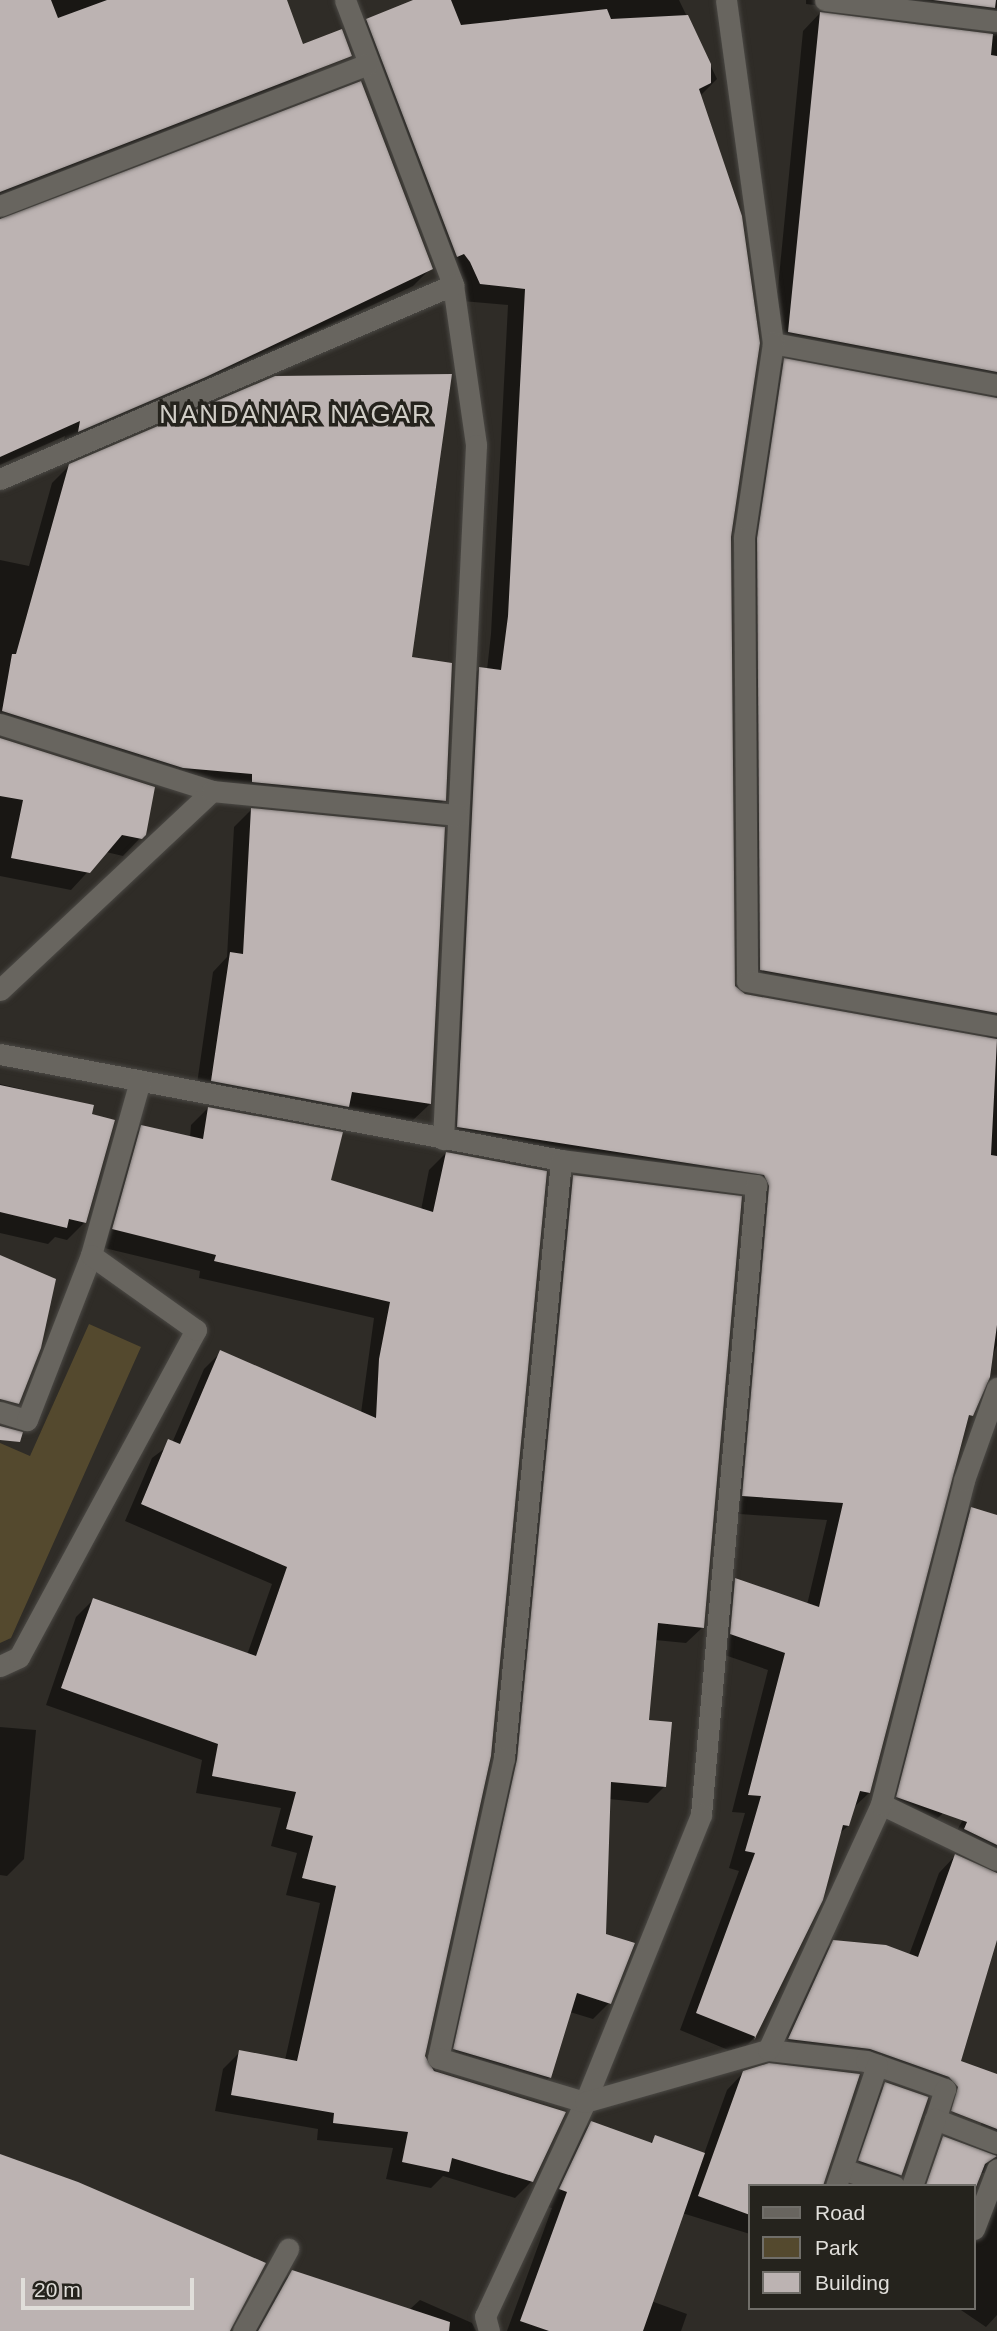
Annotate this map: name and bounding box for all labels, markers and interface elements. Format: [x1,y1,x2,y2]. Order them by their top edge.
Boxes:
district label: NANDANAR NAGAR [161,399,431,431]
legend [748,2184,976,2310]
text: Road [815,2201,865,2224]
text: Park [815,2236,858,2259]
scale bar [24,2264,198,2308]
text: Building [815,2271,890,2294]
text: 20 m [34,2278,81,2301]

